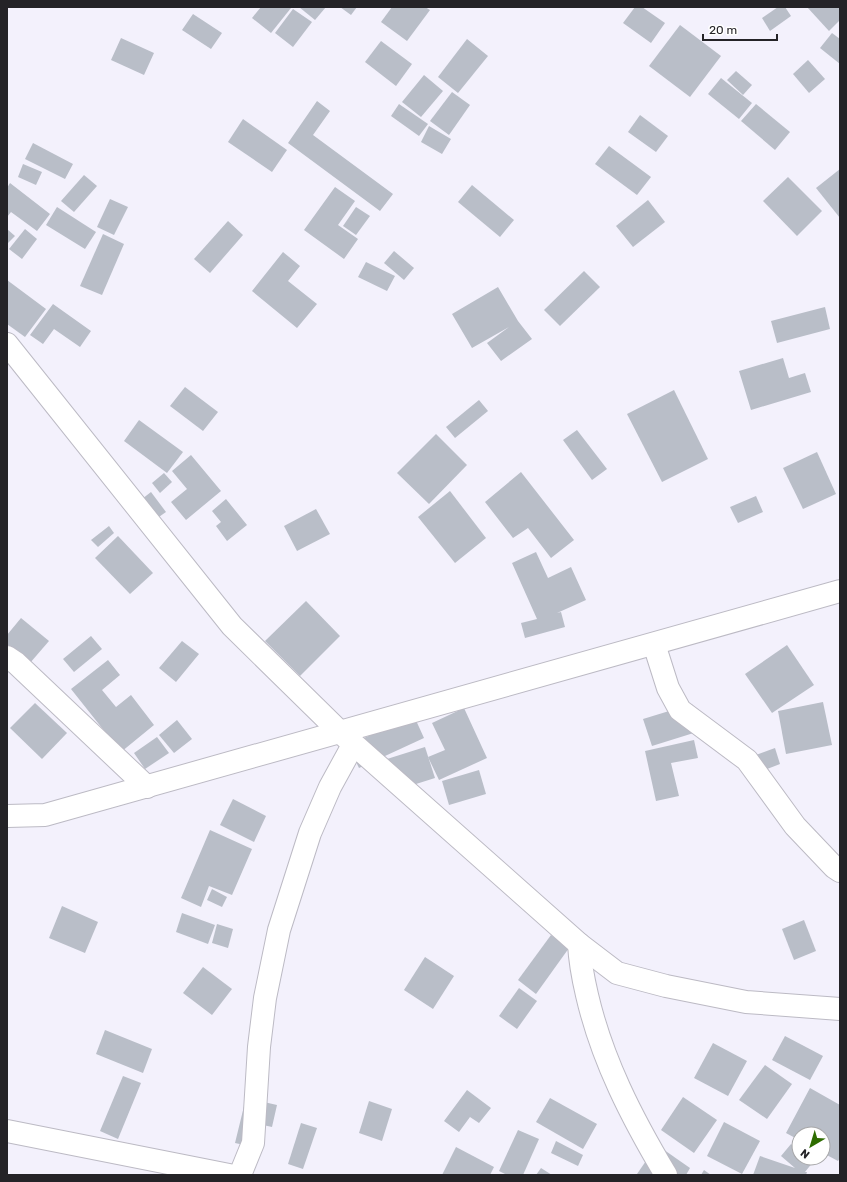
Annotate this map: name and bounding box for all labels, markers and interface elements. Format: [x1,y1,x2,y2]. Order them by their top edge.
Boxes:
scale bar [703,16,777,42]
text: 20 m [709,23,737,37]
north arrow [791,1126,831,1166]
text: N [798,1146,812,1161]

